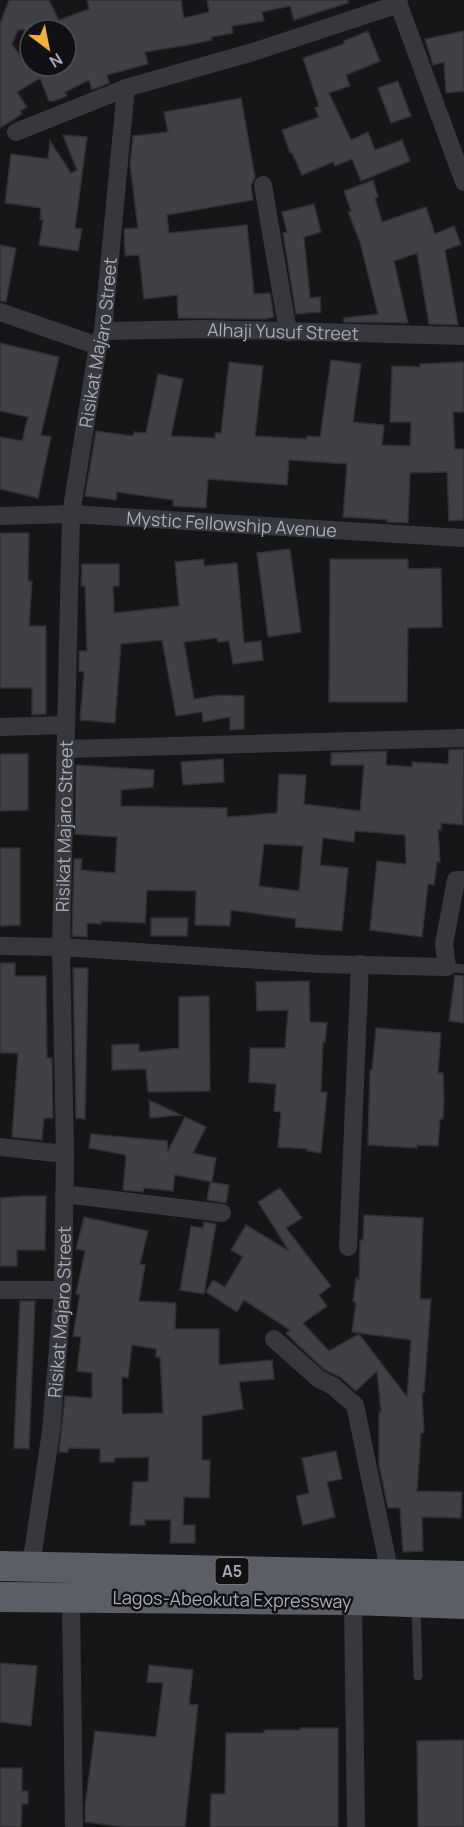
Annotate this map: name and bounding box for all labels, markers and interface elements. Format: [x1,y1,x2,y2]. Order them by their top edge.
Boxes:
north arrow [18,18,78,78]
text: N [45,48,67,73]
street label: Risikat Majaro Street [73,256,122,429]
street label: Alhaji Yusuf Street [207,317,359,345]
street label: Mystic Fellowship Avenue [126,505,338,542]
street label: Risikat Majaro Street [50,740,78,912]
street label: Risikat Majaro Street [42,1226,76,1399]
road number: A5 [216,1558,248,1584]
street label: Lagos-Abeokuta Expressway [112,1585,352,1613]

